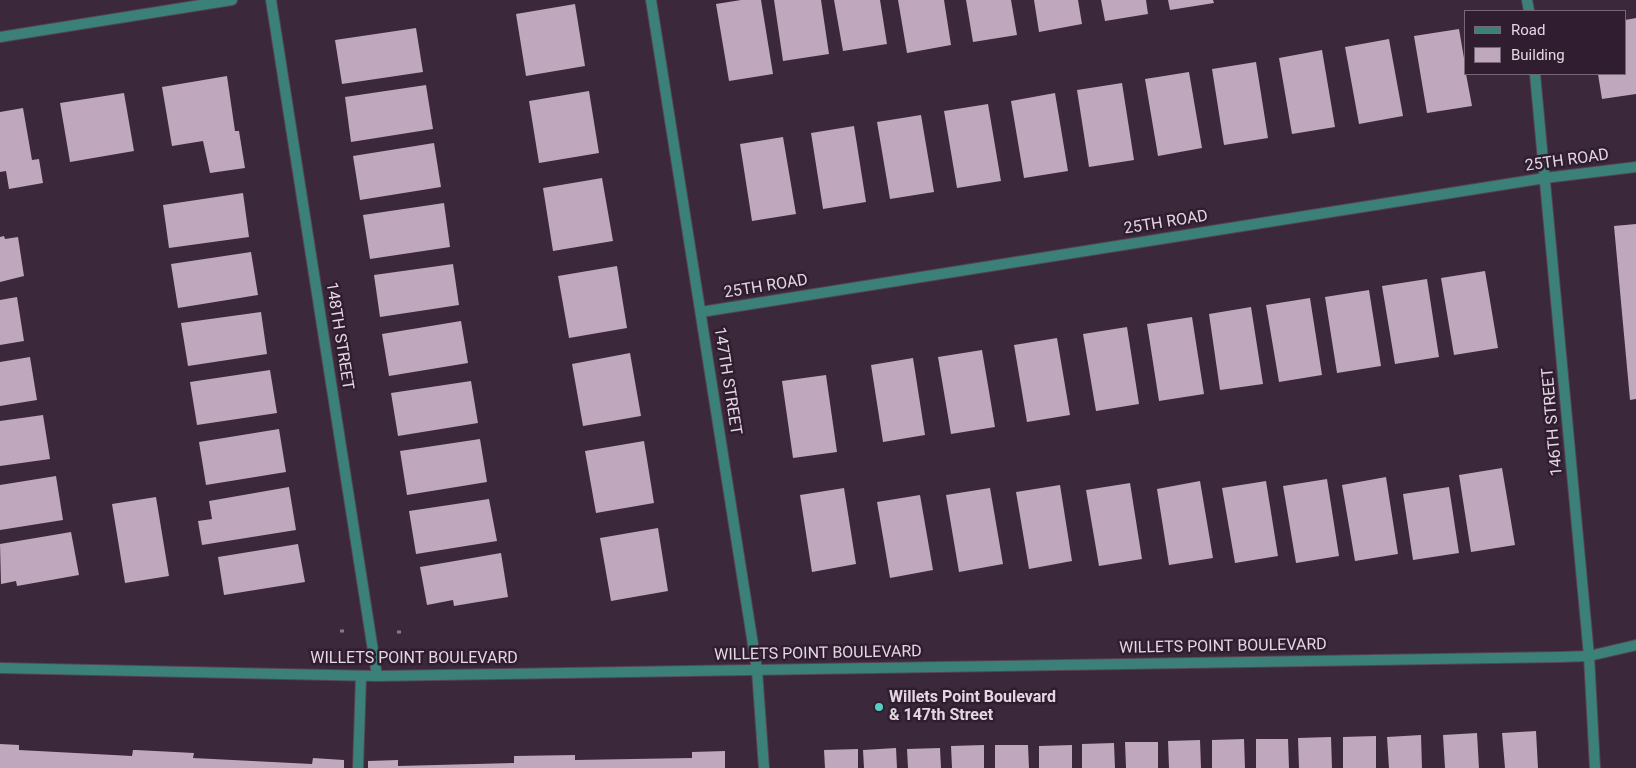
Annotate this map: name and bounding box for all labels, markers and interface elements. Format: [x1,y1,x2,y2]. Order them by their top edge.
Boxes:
legend [1464,10,1626,75]
text: Road [1511,21,1545,39]
text: Building [1511,46,1565,64]
street label: 25TH ROAD [1524,146,1610,176]
street label: 25TH ROAD [1123,207,1209,239]
street label: 25TH ROAD [723,271,809,303]
street label: 148TH STREET [321,281,357,391]
street label: 147TH STREET [709,326,745,436]
street label: 146TH STREET [1539,367,1567,477]
street label: WILLETS POINT BOULEVARD [1119,636,1327,658]
street label: WILLETS POINT BOULEVARD [714,643,922,665]
street label: WILLETS POINT BOULEVARD [310,649,518,669]
place label: Willets Point Boulevard & 147th Street [889,688,1056,726]
marker: Willets Point Boulevard & 147th Street [873,701,885,713]

